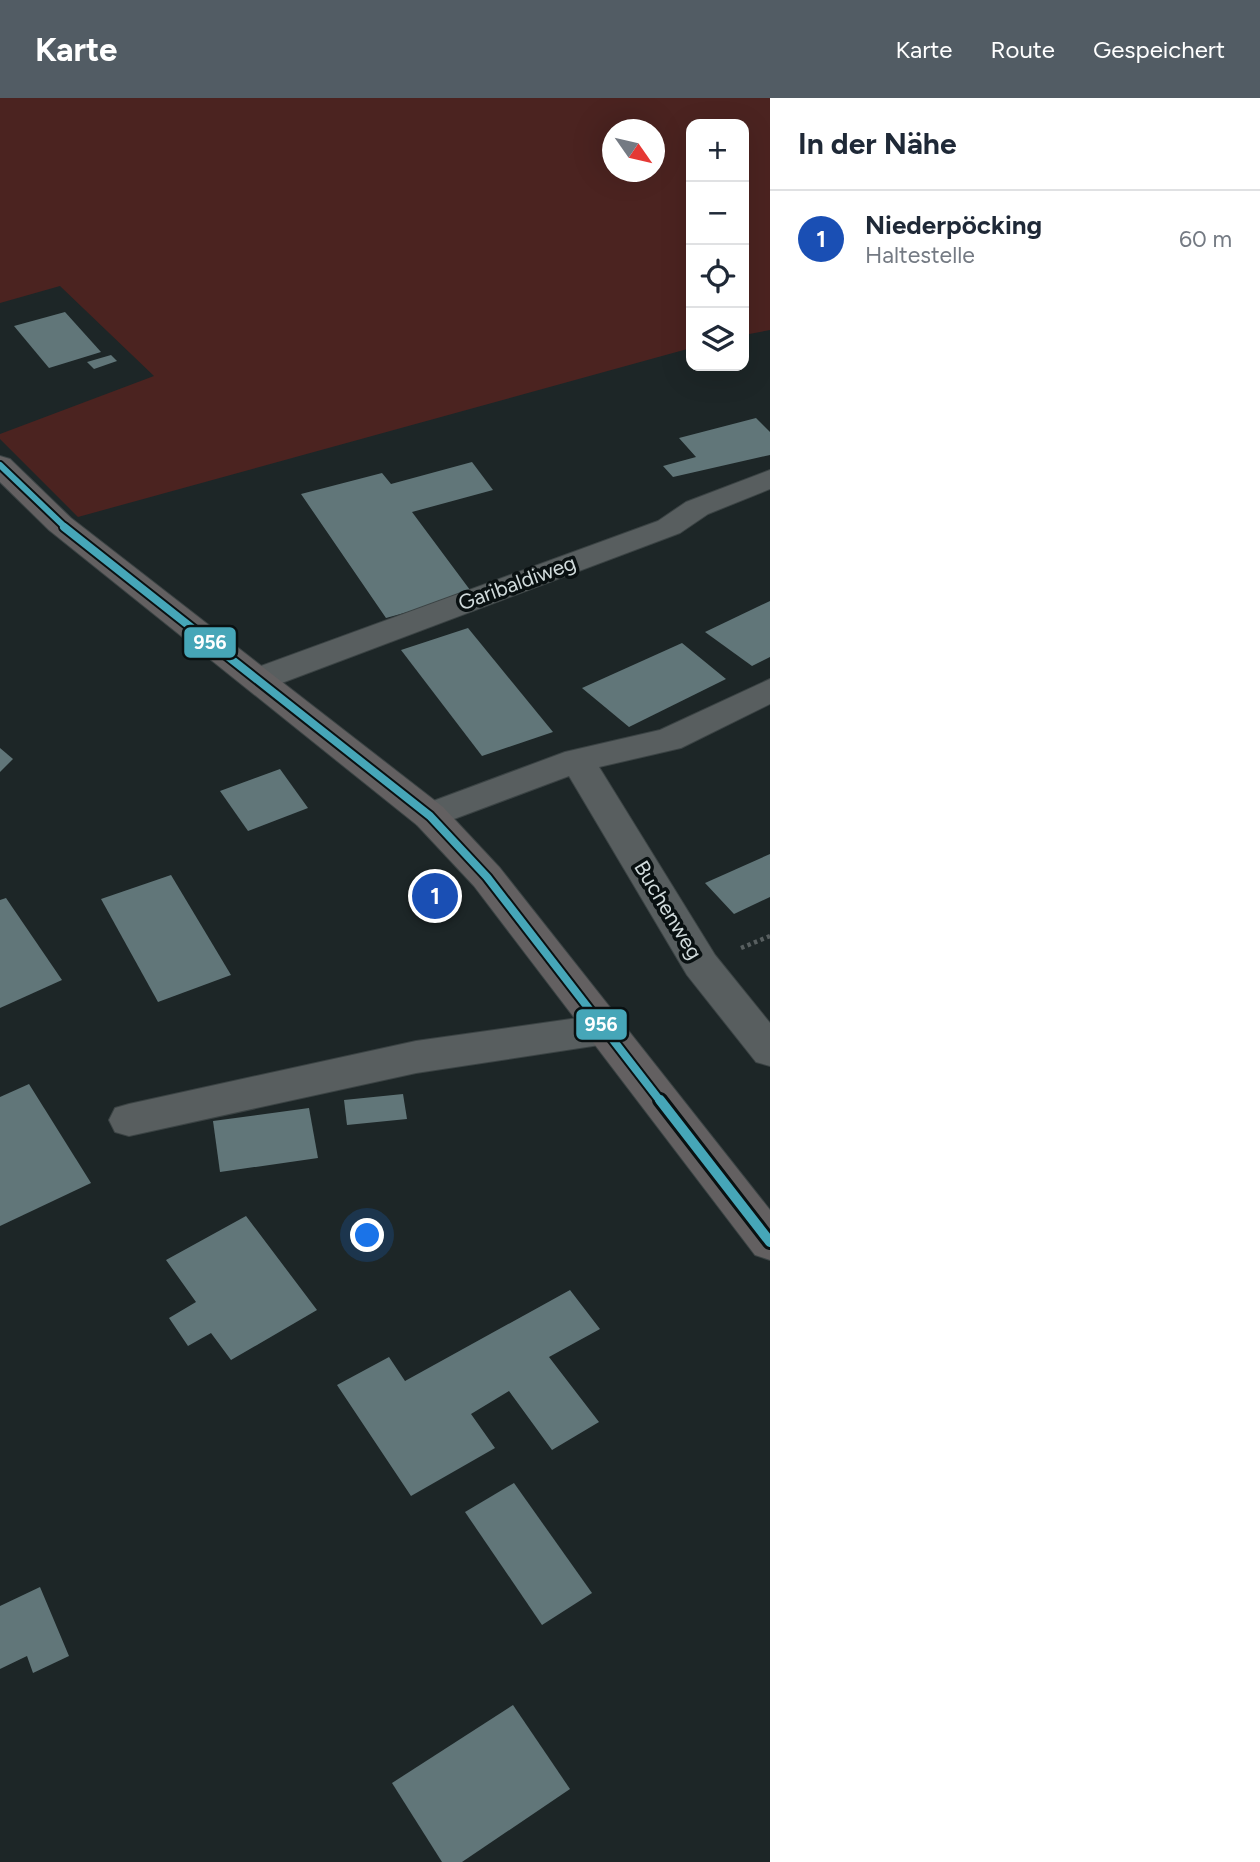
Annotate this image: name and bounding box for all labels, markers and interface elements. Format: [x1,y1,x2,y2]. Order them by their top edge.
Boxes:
text: Karte [35,30,117,69]
text: Karte [896,35,952,64]
text: Route [990,35,1055,64]
text: Gespeichert [1093,35,1225,64]
north arrow [602,119,665,182]
map controls [686,119,749,371]
button: + [686,119,749,182]
text: In der Nähe [798,125,957,162]
button: − [686,182,749,245]
text: Niederpöcking [865,209,1042,241]
text: 1 [816,225,826,253]
text: 60 m [1179,225,1232,253]
text: Haltestelle [865,241,975,269]
button: locate [686,245,749,308]
button: layers [686,308,749,371]
street label: Garibaldiweg [455,550,579,615]
line badge: 956 [183,626,237,659]
text: 956 [193,631,227,654]
street label: Buchenweg [629,856,708,964]
pin: 1 [412,870,458,922]
line badge: 956 [575,1008,628,1041]
text: 956 [584,1013,618,1036]
your location [350,1218,384,1252]

